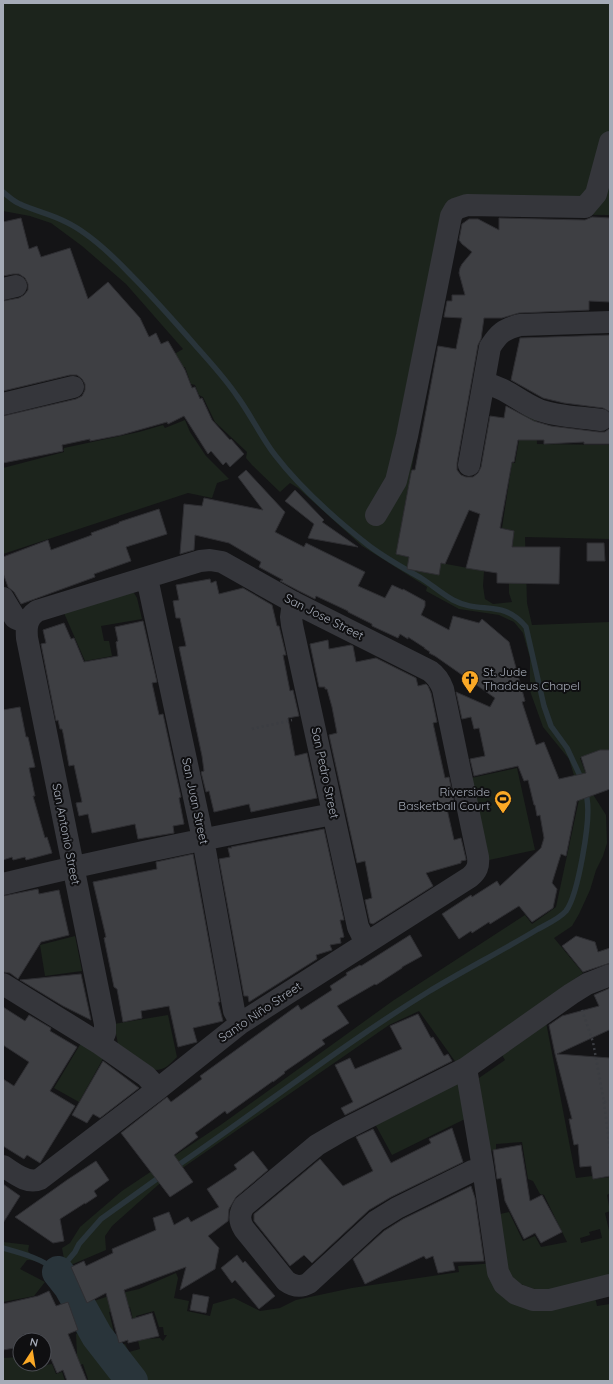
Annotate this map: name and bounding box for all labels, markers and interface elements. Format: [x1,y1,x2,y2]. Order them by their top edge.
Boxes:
street label: San Jose Street [282,590,366,643]
place label: St. Jude Thaddeus Chapel [483,664,580,693]
church icon: St. Jude Thaddeus Chapel [460,669,480,694]
street label: San Pedro Street [308,726,342,820]
street label: San Juan Street [179,756,212,846]
street label: San Antonio Street [49,782,84,886]
place label: Riverside Basketball Court [398,784,490,813]
sports icon: Riverside Basketball Court [493,789,513,814]
street label: Santo Niño Street [215,978,304,1045]
north arrow [12,1332,52,1372]
text: N [29,1335,39,1350]

